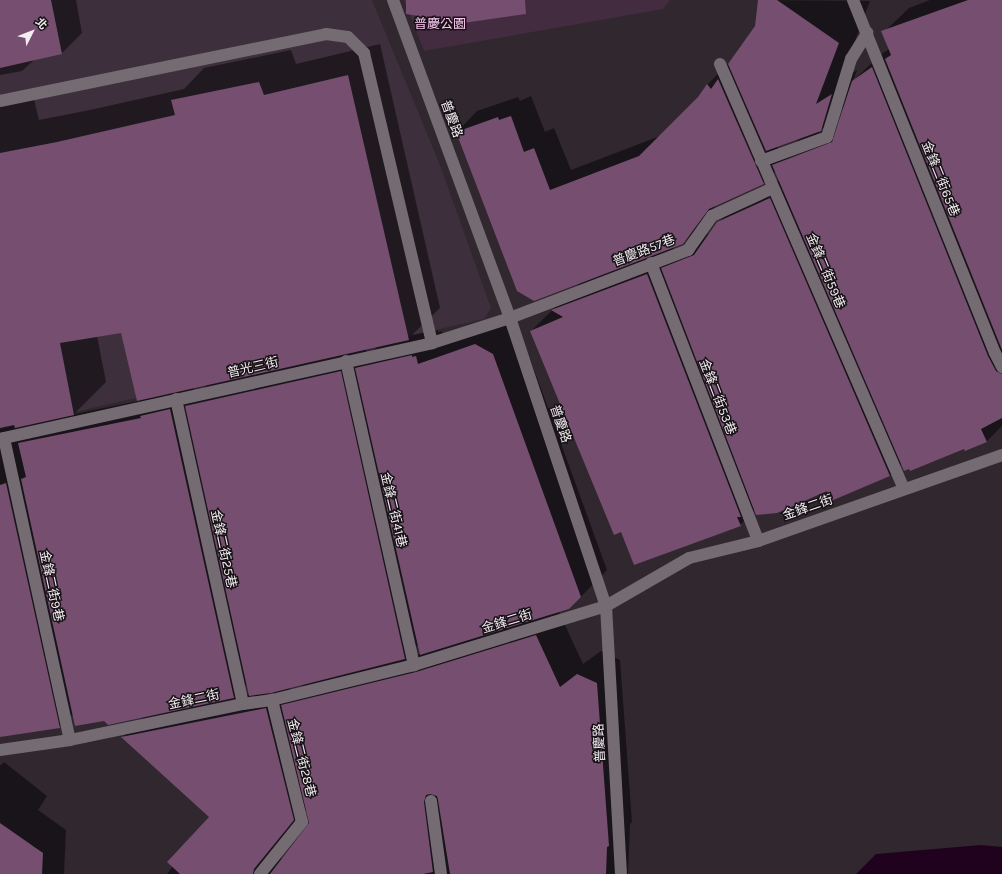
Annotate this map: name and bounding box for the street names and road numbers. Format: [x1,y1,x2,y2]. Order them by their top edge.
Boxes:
street label: 普慶路 [437,98,465,140]
street label: 金鋒二街65巷 [918,139,962,219]
street label: 金鋒二街59巷 [802,231,848,311]
street label: 普慶路57巷 [611,232,677,270]
street label: 普光三街 [226,355,280,381]
street label: 金鋒二街53巷 [695,357,739,437]
street label: 普慶路 [546,403,574,445]
street label: 金鋒二街41巷 [377,471,409,549]
street label: 金鋒二街 [781,492,835,524]
street label: 金鋒二街25巷 [207,508,239,590]
street label: 金鋒二街9巷 [36,549,66,623]
street label: 金鋒二街 [480,607,534,637]
street label: 金鋒二街 [167,687,221,713]
street label: 金鋒二街28巷 [284,717,318,799]
street label: 普慶路 [591,723,609,763]

